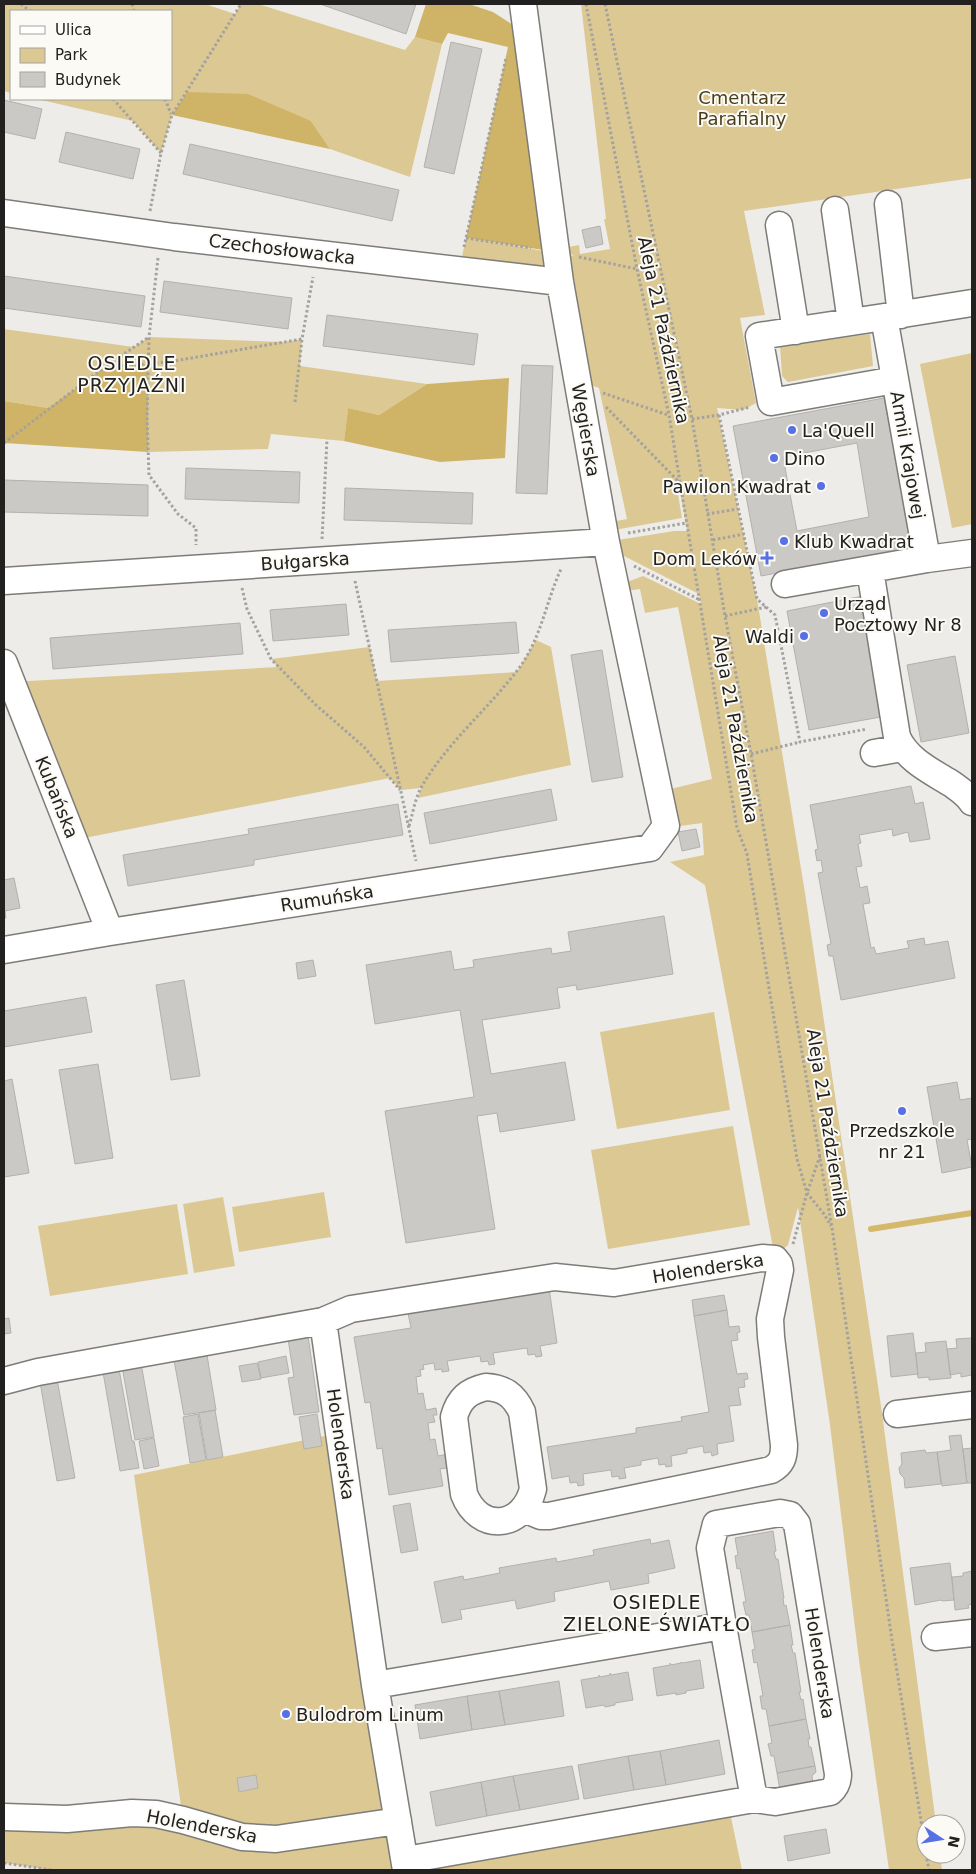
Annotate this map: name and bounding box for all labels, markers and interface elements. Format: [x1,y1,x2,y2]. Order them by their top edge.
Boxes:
legend [10,10,172,100]
text: Ulica [55,21,92,39]
text: Park [55,46,88,64]
text: Budynek [55,71,121,89]
park label: Cmentarz Parafialny [698,87,787,129]
street label: Czechosłowacka [207,230,357,268]
street label: Aleja 21 Października [634,234,694,426]
district label: OSIEDLE PRZYJAŹNI [77,352,187,396]
street label: Węgierska [567,382,605,478]
street label: Armii Krajowej [886,389,930,521]
place label: La'Quell [802,420,875,441]
marker: La'Quell [786,424,798,436]
place label: Dino [784,448,825,469]
marker: Dino [768,452,780,464]
place label: Pawilon Kwadrat [663,476,811,497]
marker: Pawilon Kwadrat [815,480,827,492]
place label: Klub Kwadrat [794,531,914,552]
marker: Klub Kwadrat [778,535,790,547]
street label: Bułgarska [260,547,350,575]
place label: Dom Leków [653,548,757,569]
marker: Dom Leków [761,552,773,564]
place label: Urząd Pocztowy Nr 8 [834,593,962,635]
marker: Urząd Pocztowy Nr 8 [818,607,830,619]
place label: Waldi [745,626,794,647]
marker: Waldi [798,630,810,642]
street label: Aleja 21 Października [709,633,763,825]
street label: Kubańska [31,753,83,841]
street label: Rumuńska [279,880,375,916]
street label: Aleja 21 Października [803,1027,853,1219]
marker: Przedszkole nr 21 [896,1105,908,1117]
place label: Przedszkole nr 21 [849,1120,955,1162]
street label: Holenderska [651,1249,765,1287]
street label: Holenderska [323,1387,359,1501]
district label: OSIEDLE ZIELONE ŚWIATŁO [563,1591,751,1635]
street label: Holenderska [801,1606,839,1720]
place label: Bulodrom Linum [296,1704,444,1725]
marker: Bulodrom Linum [280,1708,292,1720]
street label: Holenderska [145,1805,259,1847]
north arrow [916,1814,966,1864]
text: N [945,1834,963,1849]

